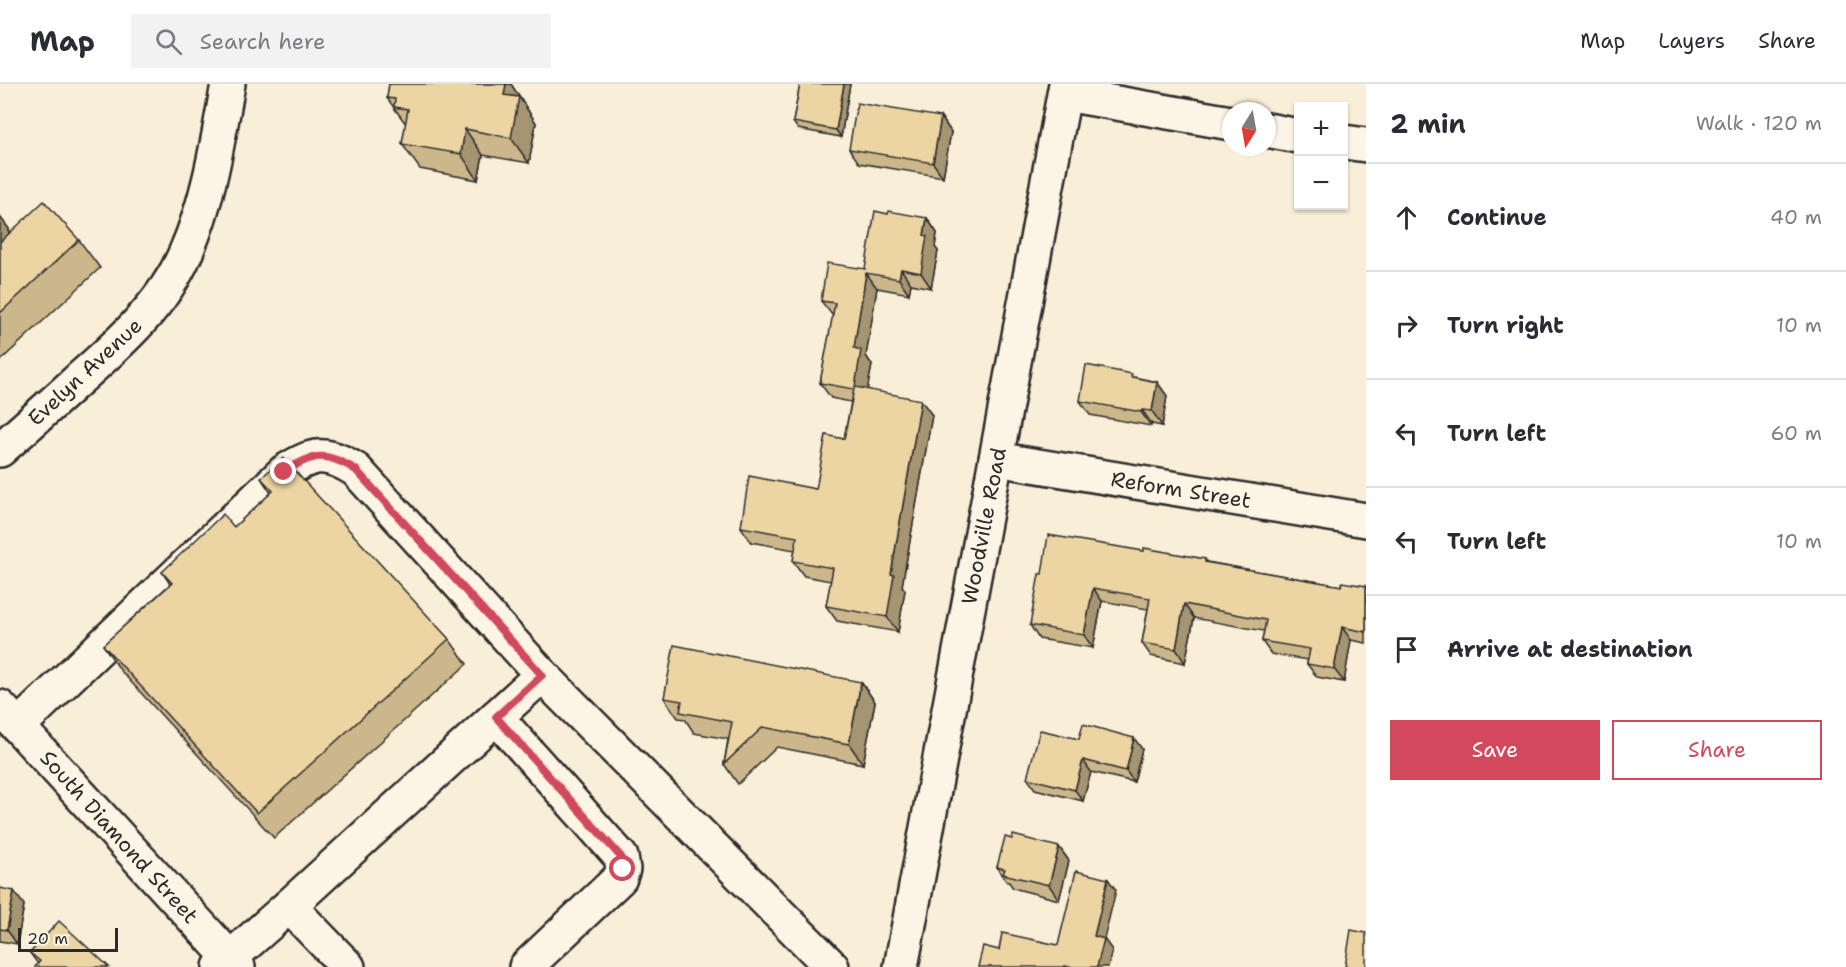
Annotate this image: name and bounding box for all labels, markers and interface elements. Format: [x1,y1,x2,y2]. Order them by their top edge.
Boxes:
search box [131,14,551,68]
text: Map [30,22,95,60]
icon: search [152,25,185,58]
text: Search here [200,27,325,56]
text: Map [1580,27,1625,55]
text: Layers [1658,27,1725,55]
text: Share [1758,27,1816,55]
north arrow [1222,102,1276,156]
map controls [1294,102,1348,210]
button: + [1294,102,1348,156]
text: 2 min [1390,106,1466,141]
text: Walk · 120 m [1696,110,1822,136]
button: − [1294,156,1348,210]
icon: ahead [1390,201,1423,234]
text: Continue [1447,203,1547,232]
text: 40 m [1770,204,1822,230]
icon: right [1390,309,1423,342]
text: Turn right [1447,311,1564,340]
street label: Evelyn Avenue [22,312,148,432]
text: 10 m [1776,312,1822,338]
icon: left [1390,417,1423,450]
text: Turn left [1447,419,1546,448]
text: 60 m [1770,420,1822,446]
street label: Woodville Road [955,445,1013,607]
route end [270,458,296,484]
street label: Reform Street [1109,465,1253,515]
icon: left [1390,525,1423,558]
text: Turn left [1447,527,1546,556]
text: 10 m [1776,528,1822,554]
icon: arrive [1390,633,1423,666]
text: Arrive at destination [1447,635,1693,664]
button: Save [1390,720,1600,780]
button: Share [1612,720,1822,780]
street label: South Diamond Street [34,745,204,929]
route start [609,855,635,881]
scale bar [18,925,118,952]
text: 20 m [27,928,68,949]

